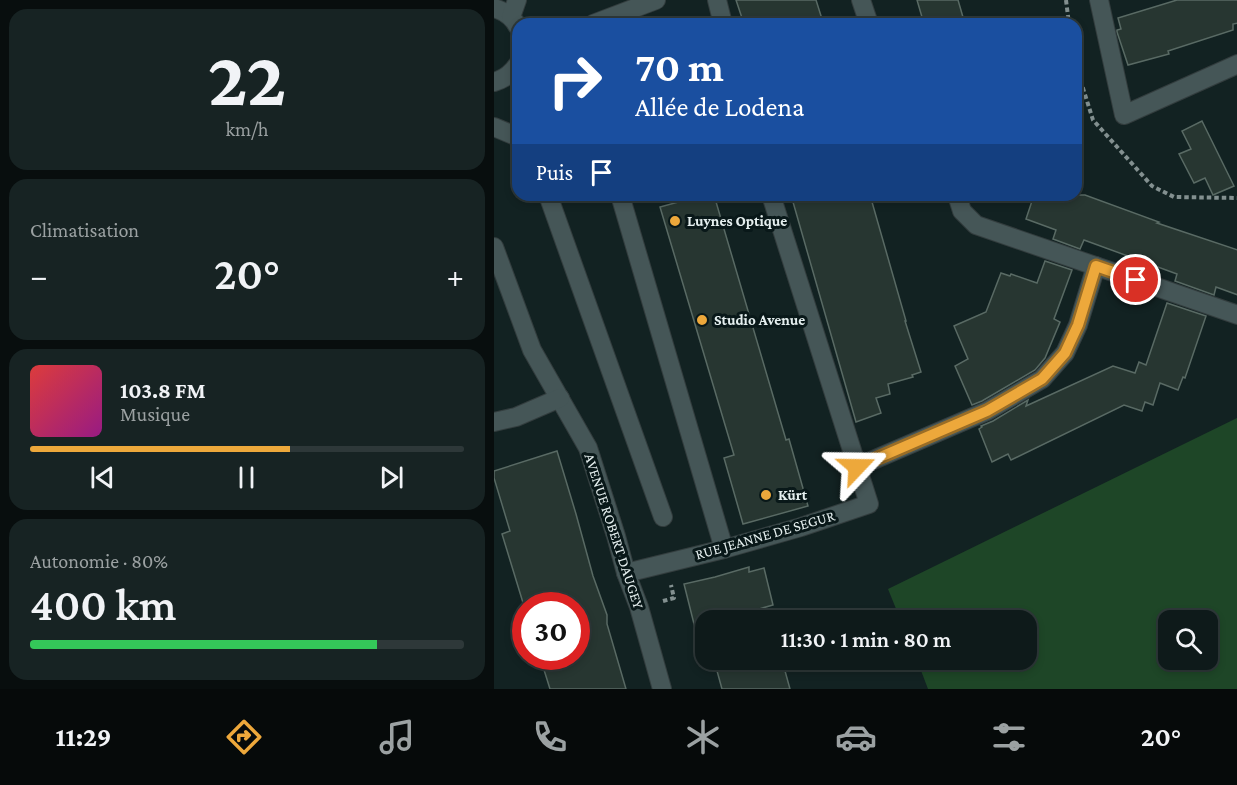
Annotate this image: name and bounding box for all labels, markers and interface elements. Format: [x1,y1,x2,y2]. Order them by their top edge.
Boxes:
text: 22 [208,35,286,122]
icon: right [536,42,614,120]
text: 70 m [635,43,724,90]
text: Allée de Lodena [635,92,804,122]
text: km/h [225,118,269,140]
icon: arrive [585,156,618,189]
text: Puis [536,160,573,185]
place label: Luynes Optique [687,213,787,229]
marker: Luynes Optique [668,214,682,228]
text: Climatisation [30,219,139,241]
text: 20° [214,249,280,299]
pin [1110,254,1161,305]
text: − [30,257,47,294]
text: + [447,257,464,294]
icon: arrive [1119,263,1152,296]
place label: Studio Avenue [714,312,805,328]
marker: Studio Avenue [695,313,709,327]
text: 103.8 FM [120,378,206,403]
text: Musique [120,403,190,425]
position arrow [825,435,889,499]
street label: AVENUE ROBERT DAUGEY [581,451,647,611]
icon: previous [86,461,119,494]
icon: pause [230,461,263,494]
icon: next [375,461,408,494]
place label: Kürt [778,487,808,503]
marker: Kürt [759,488,773,502]
street label: RUE JEANNE DE SEGUR [693,507,837,564]
text: Autonomie · 80% [30,550,168,572]
text: 400 km [30,580,176,630]
speed limit sign: 30 [512,592,590,670]
map controls [1158,610,1218,670]
button: search [1158,610,1218,670]
text: 11:30 · 1 min · 80 m [781,627,951,652]
icon: directions [223,716,265,758]
icon: music [376,716,418,758]
icon: phone [529,716,571,758]
icon: climate [682,716,724,758]
icon: car [835,716,877,758]
icon: filters [988,716,1030,758]
text: 11:29 [56,722,112,752]
text: 20° [1141,722,1181,752]

